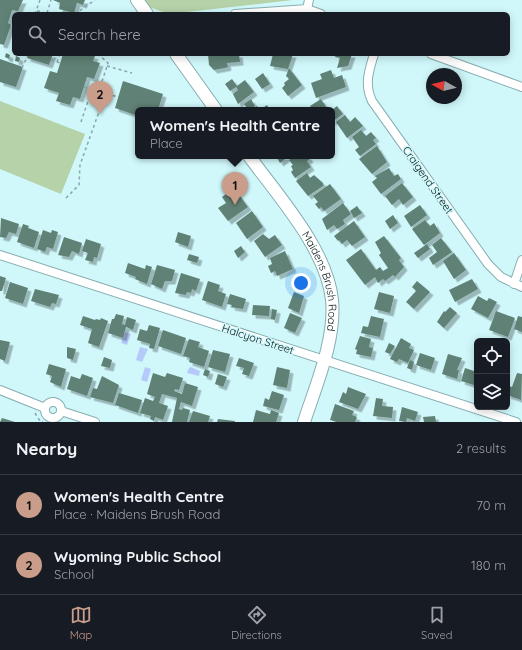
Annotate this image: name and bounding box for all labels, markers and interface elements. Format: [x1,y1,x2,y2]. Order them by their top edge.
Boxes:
search box [12,12,510,56]
icon: search [26,23,48,45]
text: Search here [58,25,141,44]
north arrow [426,68,462,104]
pin: 2 [87,81,113,114]
popup [135,107,335,159]
text: Women's Health Centre [150,116,320,135]
text: Place [150,135,183,151]
street label: Craigend Street [400,144,457,217]
pin: 1 [222,172,248,205]
street label: Maidens Brush Road [299,229,340,332]
your location [291,273,311,293]
street label: Halcyon Street [220,321,296,357]
map controls [474,338,510,410]
button: locate [474,338,510,374]
button: layers [474,374,510,410]
text: Nearby [16,438,77,459]
text: 2 results [456,440,506,456]
text: Women's Health Centre [54,487,224,506]
text: 1 [26,497,32,513]
text: 70 m [476,497,506,513]
text: Place · Maidens Brush Road [54,506,220,522]
text: Wyoming Public School [54,547,221,566]
text: 2 [25,557,33,573]
text: 180 m [471,557,506,573]
text: School [54,566,94,582]
tab: Map [70,604,92,642]
tab: Directions [231,604,282,642]
tab: Saved [421,604,452,642]

